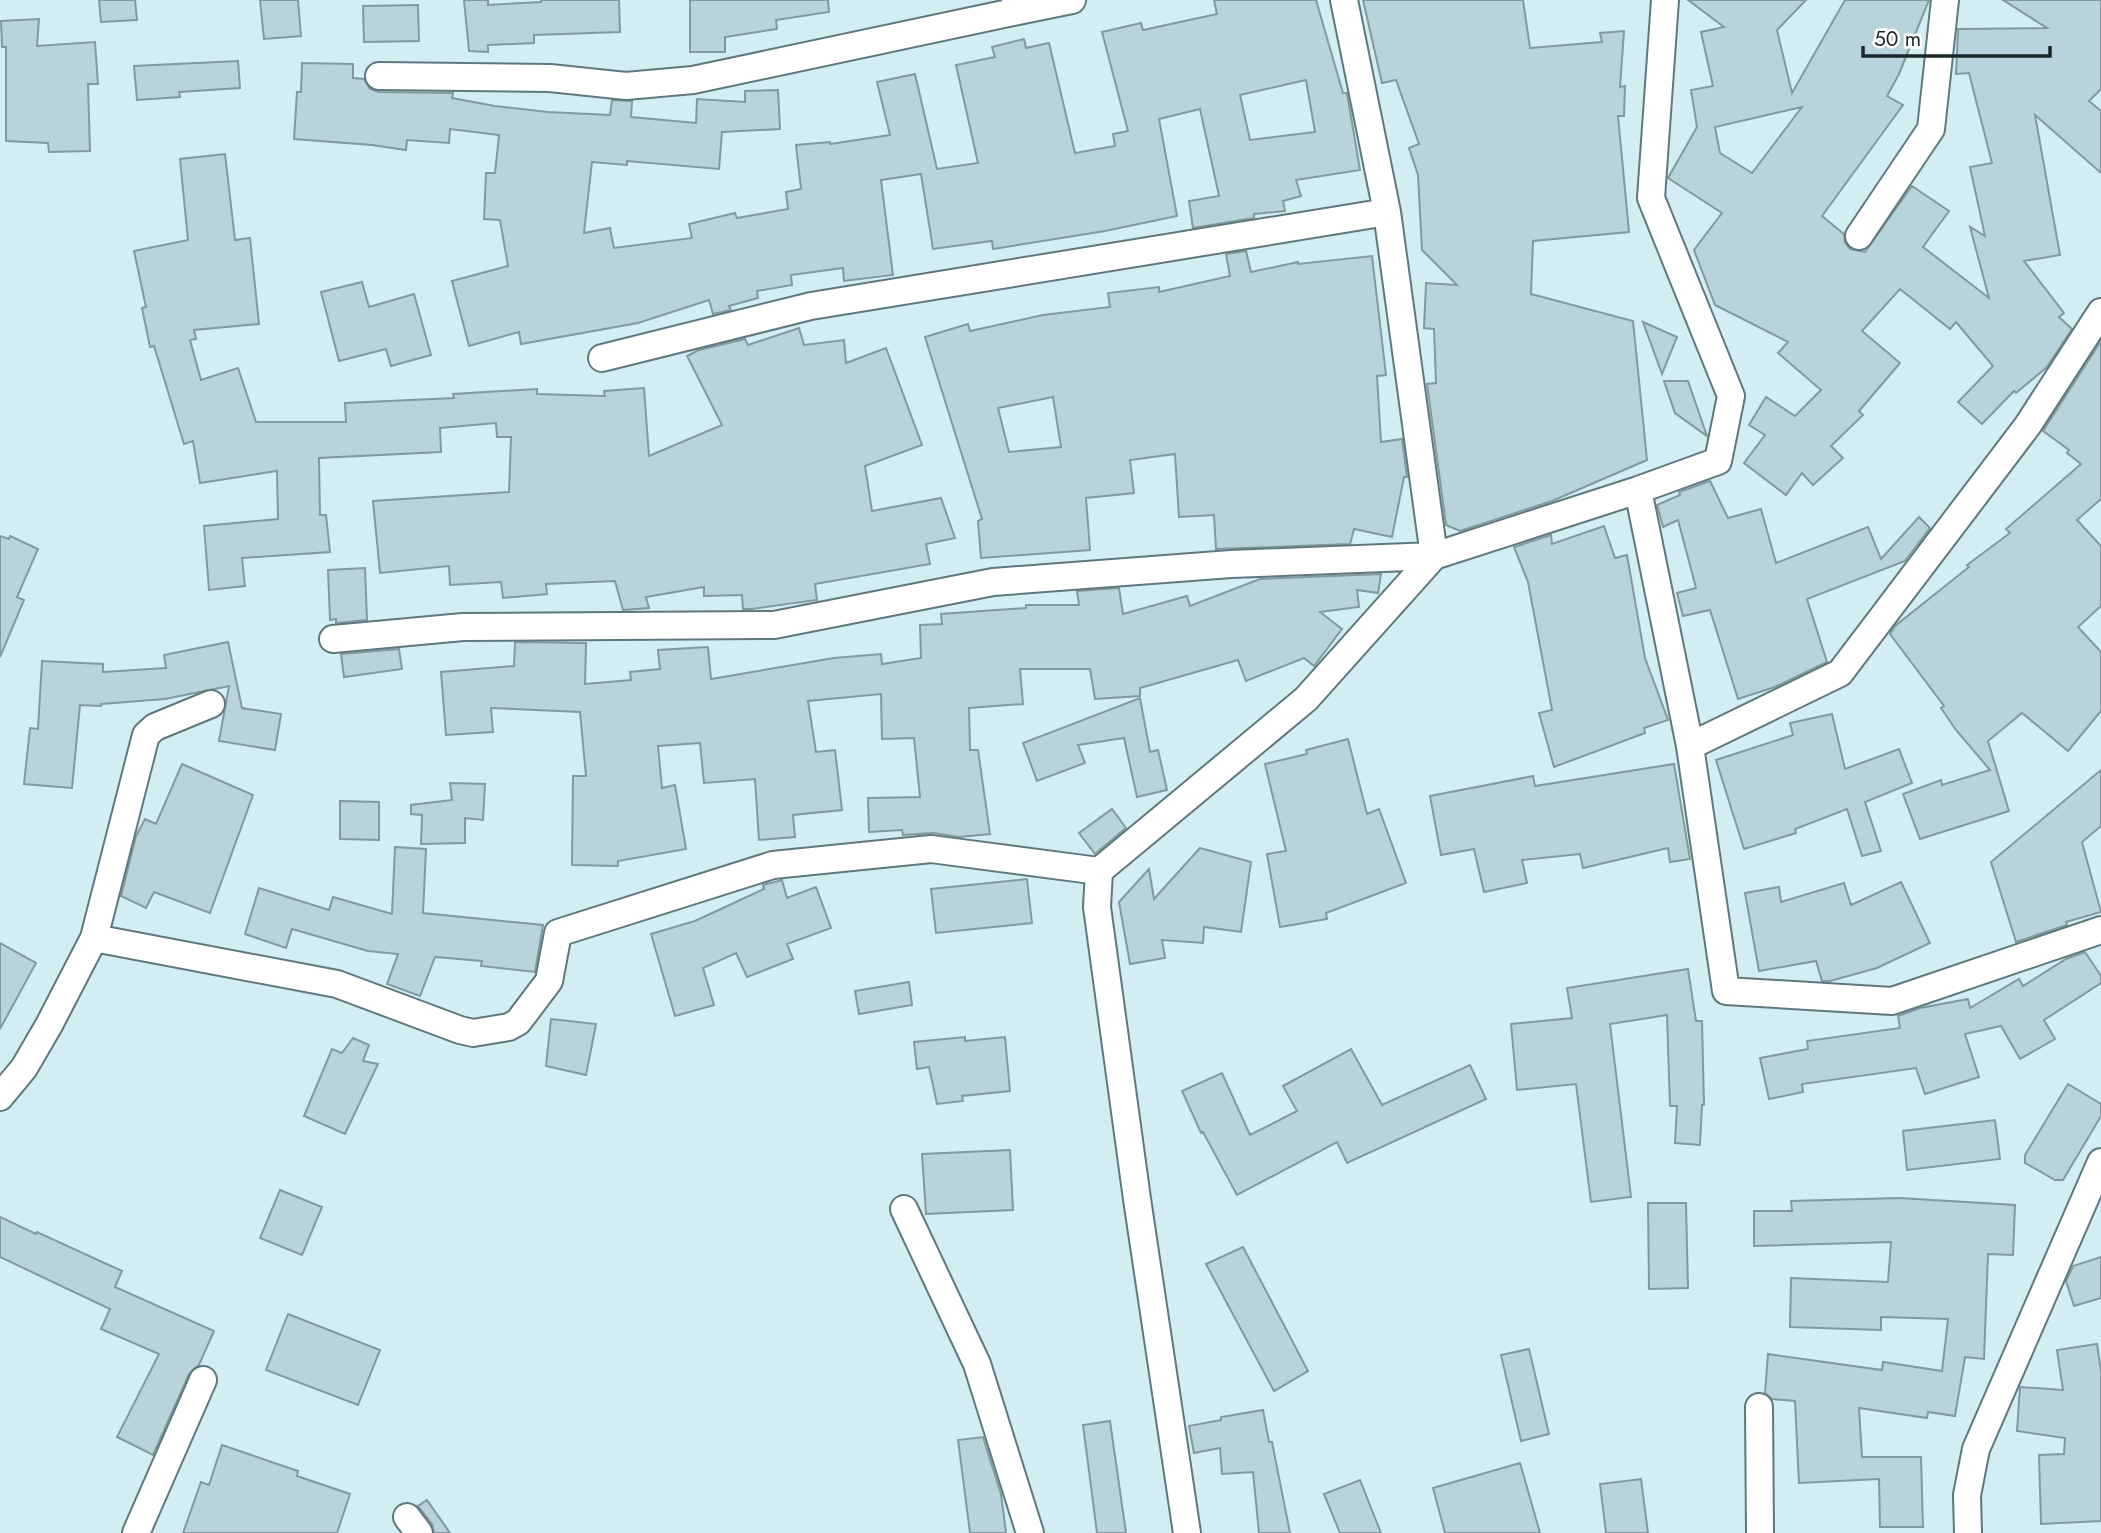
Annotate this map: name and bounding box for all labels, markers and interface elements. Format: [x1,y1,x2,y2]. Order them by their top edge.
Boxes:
scale bar [1863,14,2050,58]
text: 50 m [1874,24,1921,54]

